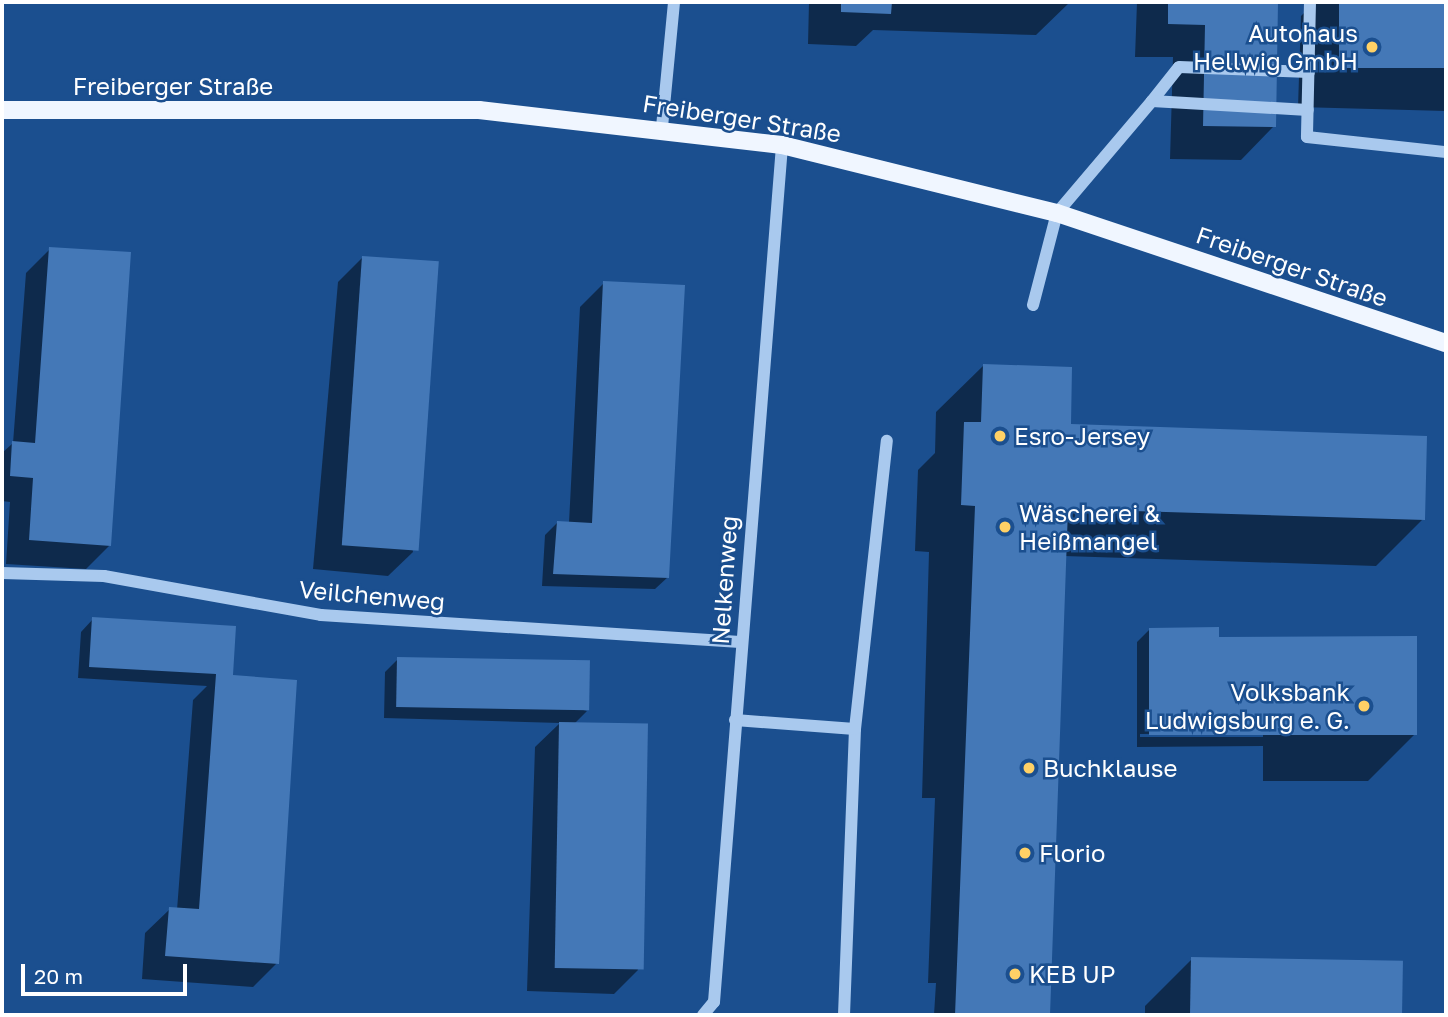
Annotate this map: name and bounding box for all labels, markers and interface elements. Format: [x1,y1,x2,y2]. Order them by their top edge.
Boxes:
place label: Autohaus Hellwig GmbH [1193,19,1358,75]
marker: Autohaus Hellwig GmbH [1364,39,1380,55]
street label: Freiberger Straße [73,72,273,100]
street label: Freiberger Straße [641,88,843,148]
street label: Freiberger Straße [1192,220,1392,312]
place label: Esro-Jersey [1014,422,1150,450]
marker: Esro-Jersey [992,428,1008,444]
place label: Wäscherei & Heißmangel [1019,499,1160,555]
street label: Nelkenweg [705,515,743,645]
marker: Wäscherei & Heißmangel [997,519,1013,535]
street label: Veilchenweg [298,574,446,616]
place label: Volksbank Ludwigsburg e. G. [1145,678,1350,734]
marker: Volksbank Ludwigsburg e. G. [1356,698,1372,714]
place label: Buchklause [1043,754,1177,782]
marker: Buchklause [1021,760,1037,776]
place label: Florio [1039,839,1105,867]
marker: Florio [1017,845,1033,861]
scale bar [24,950,191,994]
place label: KEB UP [1029,960,1116,988]
text: 20 m [34,963,83,989]
marker: KEB UP [1007,966,1023,982]

